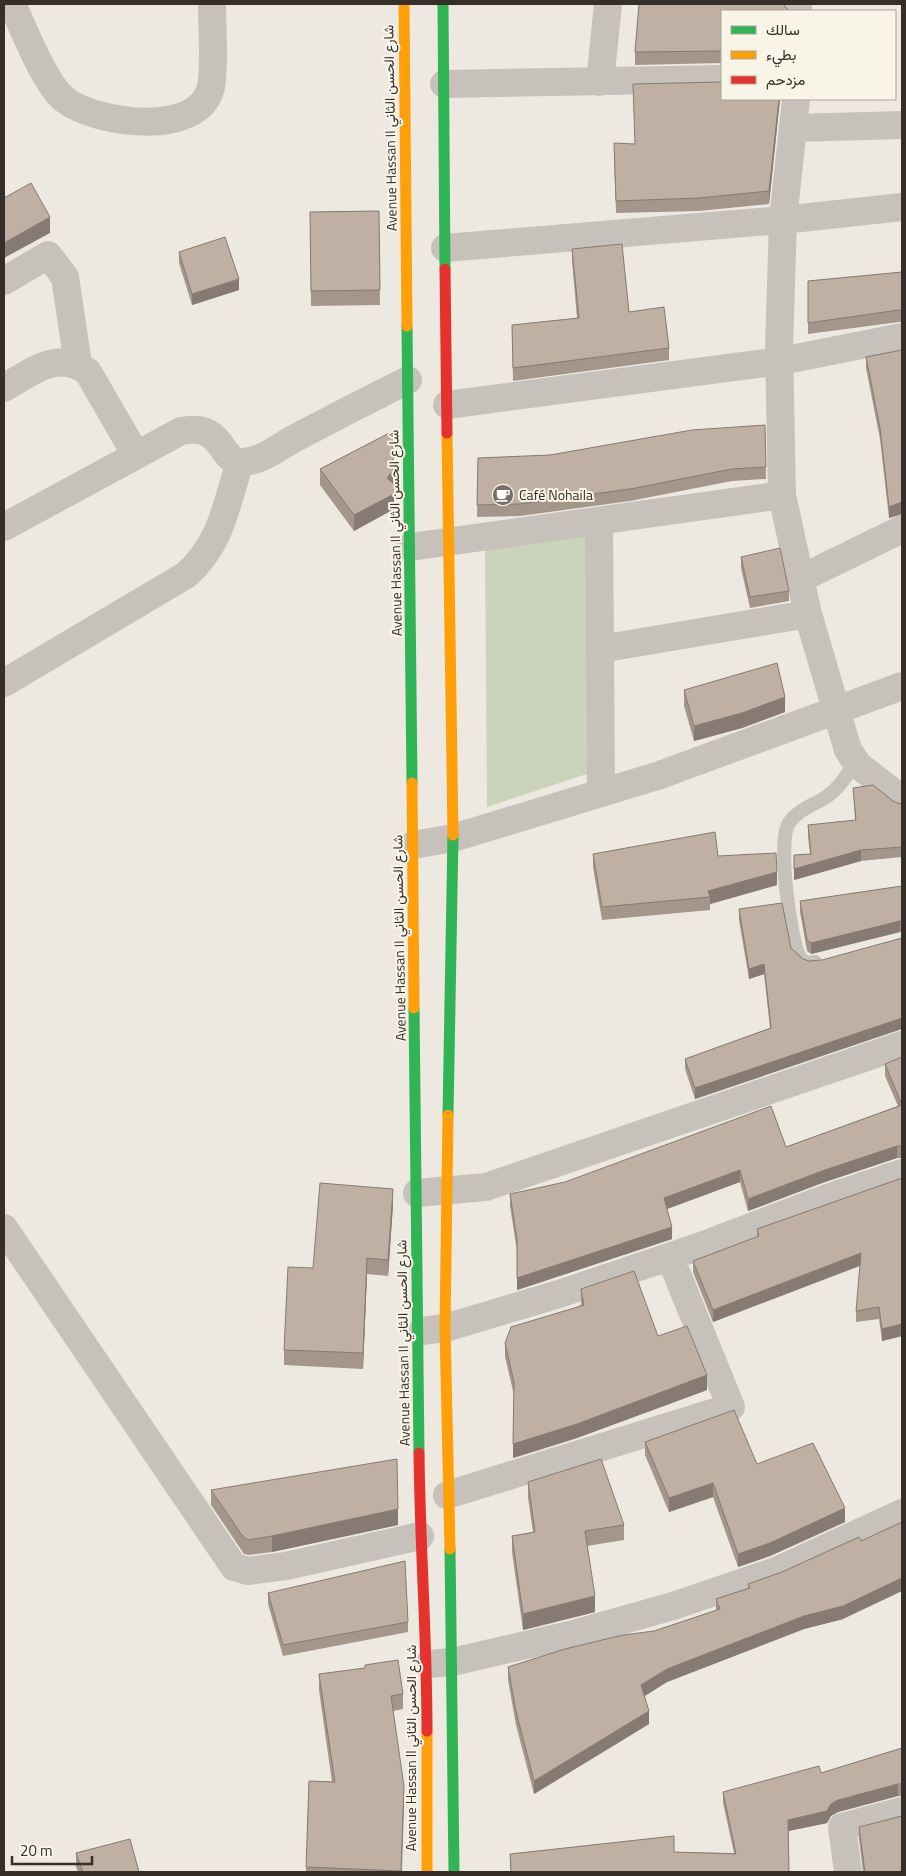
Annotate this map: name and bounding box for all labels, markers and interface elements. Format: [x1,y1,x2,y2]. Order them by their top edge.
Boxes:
legend [721,10,896,100]
text: سالك [766,18,800,41]
street label: Avenue Hassan II شارع الحسن الثاني [377,25,404,231]
text: بطيء [766,43,796,68]
text: مزدحم [766,68,805,91]
street label: Avenue Hassan II شارع الحسن الثاني [382,430,409,636]
cafe icon: Café Nohaila [491,483,515,507]
place label: Café Nohaila [519,484,593,505]
street label: Avenue Hassan II شارع الحسن الثاني [386,835,413,1041]
street label: Avenue Hassan II شارع الحسن الثاني [390,1240,417,1446]
street label: Avenue Hassan II شارع الحسن الثاني [400,1645,423,1851]
scale bar [12,1834,92,1866]
text: 20 m [20,1839,53,1862]

